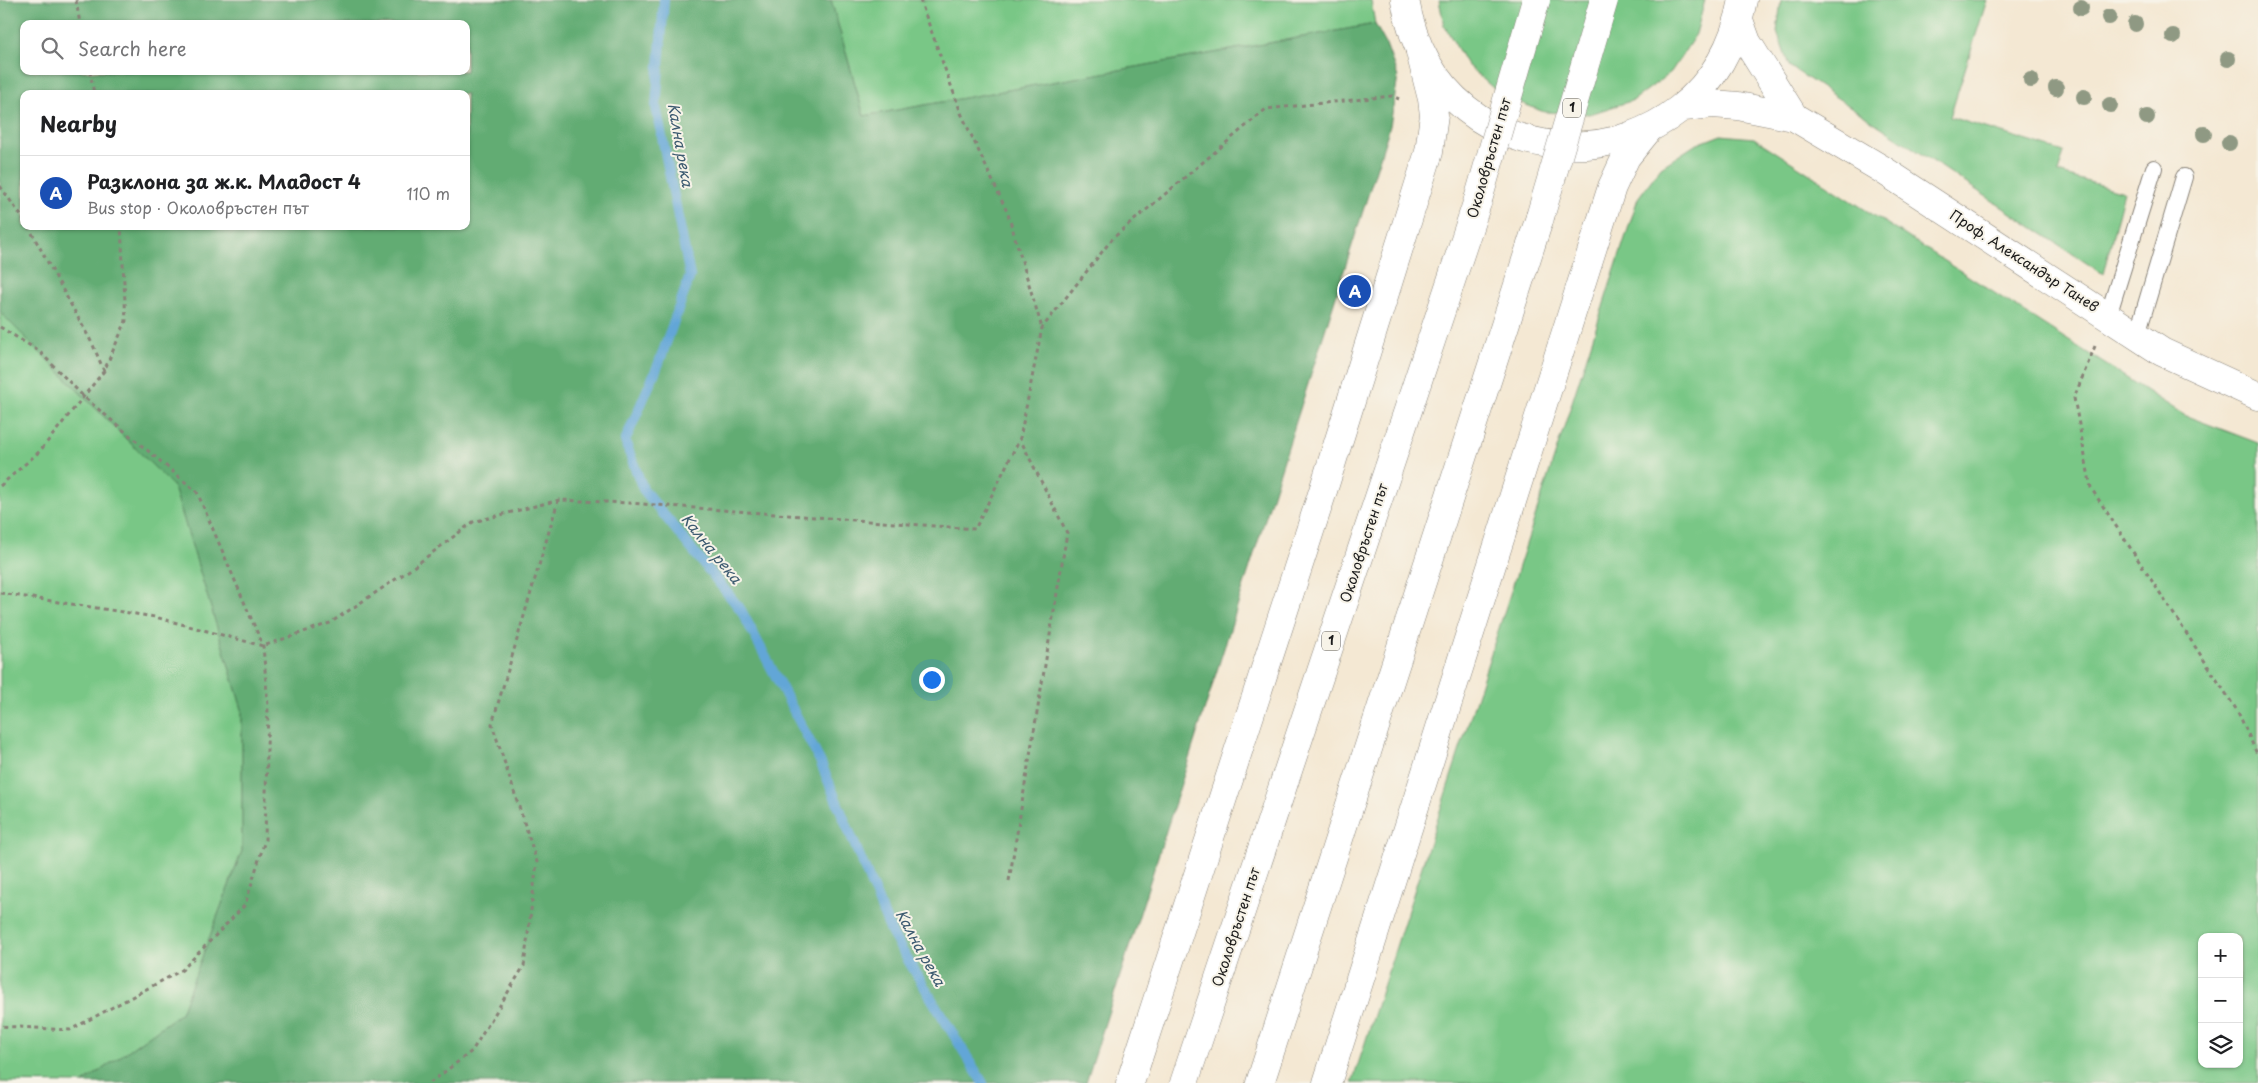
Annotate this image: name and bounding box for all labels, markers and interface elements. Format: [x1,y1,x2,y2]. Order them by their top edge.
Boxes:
search box [20,20,470,75]
icon: search [38,34,66,62]
text: Search here [78,34,187,62]
street label: Околовръстен път [1461,95,1516,221]
road number: 1 [1563,99,1581,118]
water label: Кална река [663,101,700,189]
text: Nearby [40,107,117,139]
text: Разклона за ж.к. Младост 4 [87,167,361,195]
text: A [50,181,62,205]
text: 110 m [407,181,450,205]
text: Bus stop · Околовръстен път [87,195,309,219]
street label: Проф. Александър Танев [1946,204,2103,317]
pin: A [1339,272,1371,310]
street label: Околовръстен път [1334,480,1393,605]
water label: Кална река [677,508,748,589]
road number: 1 [1322,631,1340,650]
your location [919,667,945,693]
street label: Околовръстен път [1206,864,1265,989]
water label: Кална река [891,905,952,990]
map controls [2198,933,2243,1068]
button: + [2198,933,2243,978]
button: − [2198,978,2243,1023]
button: layers [2198,1023,2243,1068]

